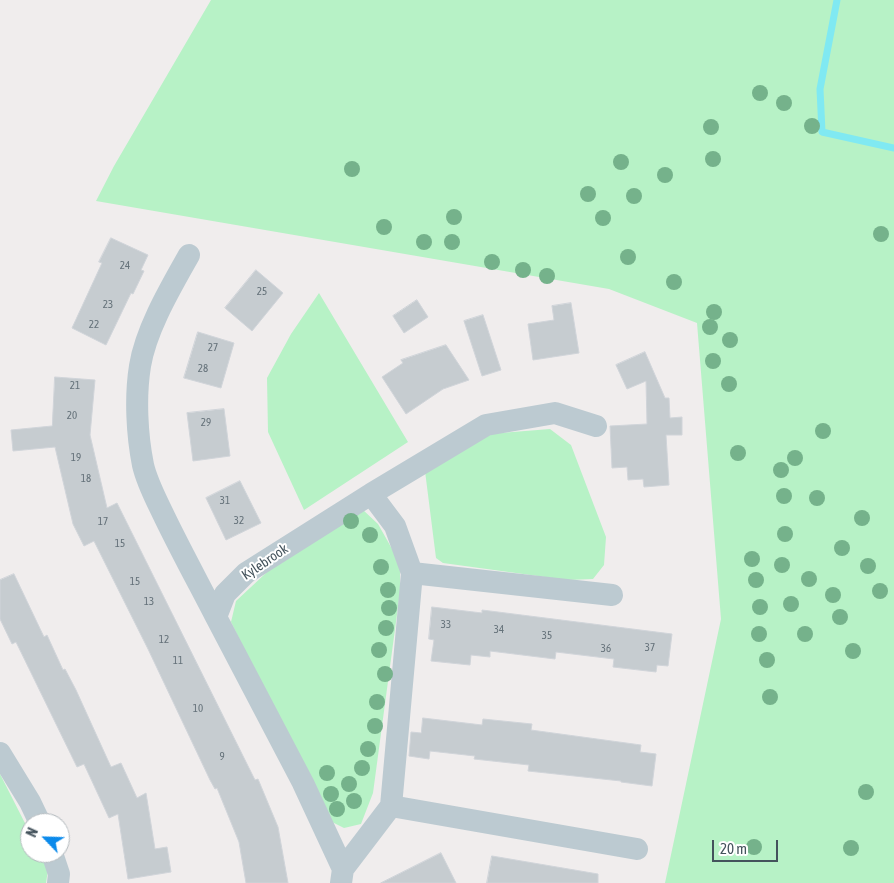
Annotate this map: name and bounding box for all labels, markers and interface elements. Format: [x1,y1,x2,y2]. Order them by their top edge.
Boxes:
house number: 24 [120,259,130,273]
house number: 25 [257,285,267,299]
house number: 23 [103,298,113,312]
house number: 22 [89,318,99,332]
house number: 27 [208,341,218,355]
house number: 28 [198,362,208,376]
house number: 21 [70,379,80,393]
house number: 20 [67,409,77,423]
house number: 29 [201,416,211,430]
house number: 19 [71,451,81,465]
house number: 18 [81,472,91,486]
house number: 31 [220,494,230,508]
house number: 32 [234,514,244,528]
house number: 17 [98,515,108,529]
house number: 15 [115,537,125,551]
street label: Kylebrook [239,540,291,584]
house number: 15 [130,575,140,589]
house number: 13 [144,595,154,609]
house number: 33 [441,618,451,632]
house number: 34 [494,623,504,637]
house number: 35 [542,629,552,643]
house number: 12 [159,633,169,647]
house number: 37 [645,641,655,655]
house number: 36 [601,642,611,656]
house number: 11 [173,654,183,668]
house number: 10 [193,702,203,716]
house number: 9 [219,750,225,764]
north arrow [20,813,70,863]
text: N [23,825,41,839]
scale bar [714,830,780,862]
text: 20 m [720,840,747,857]

